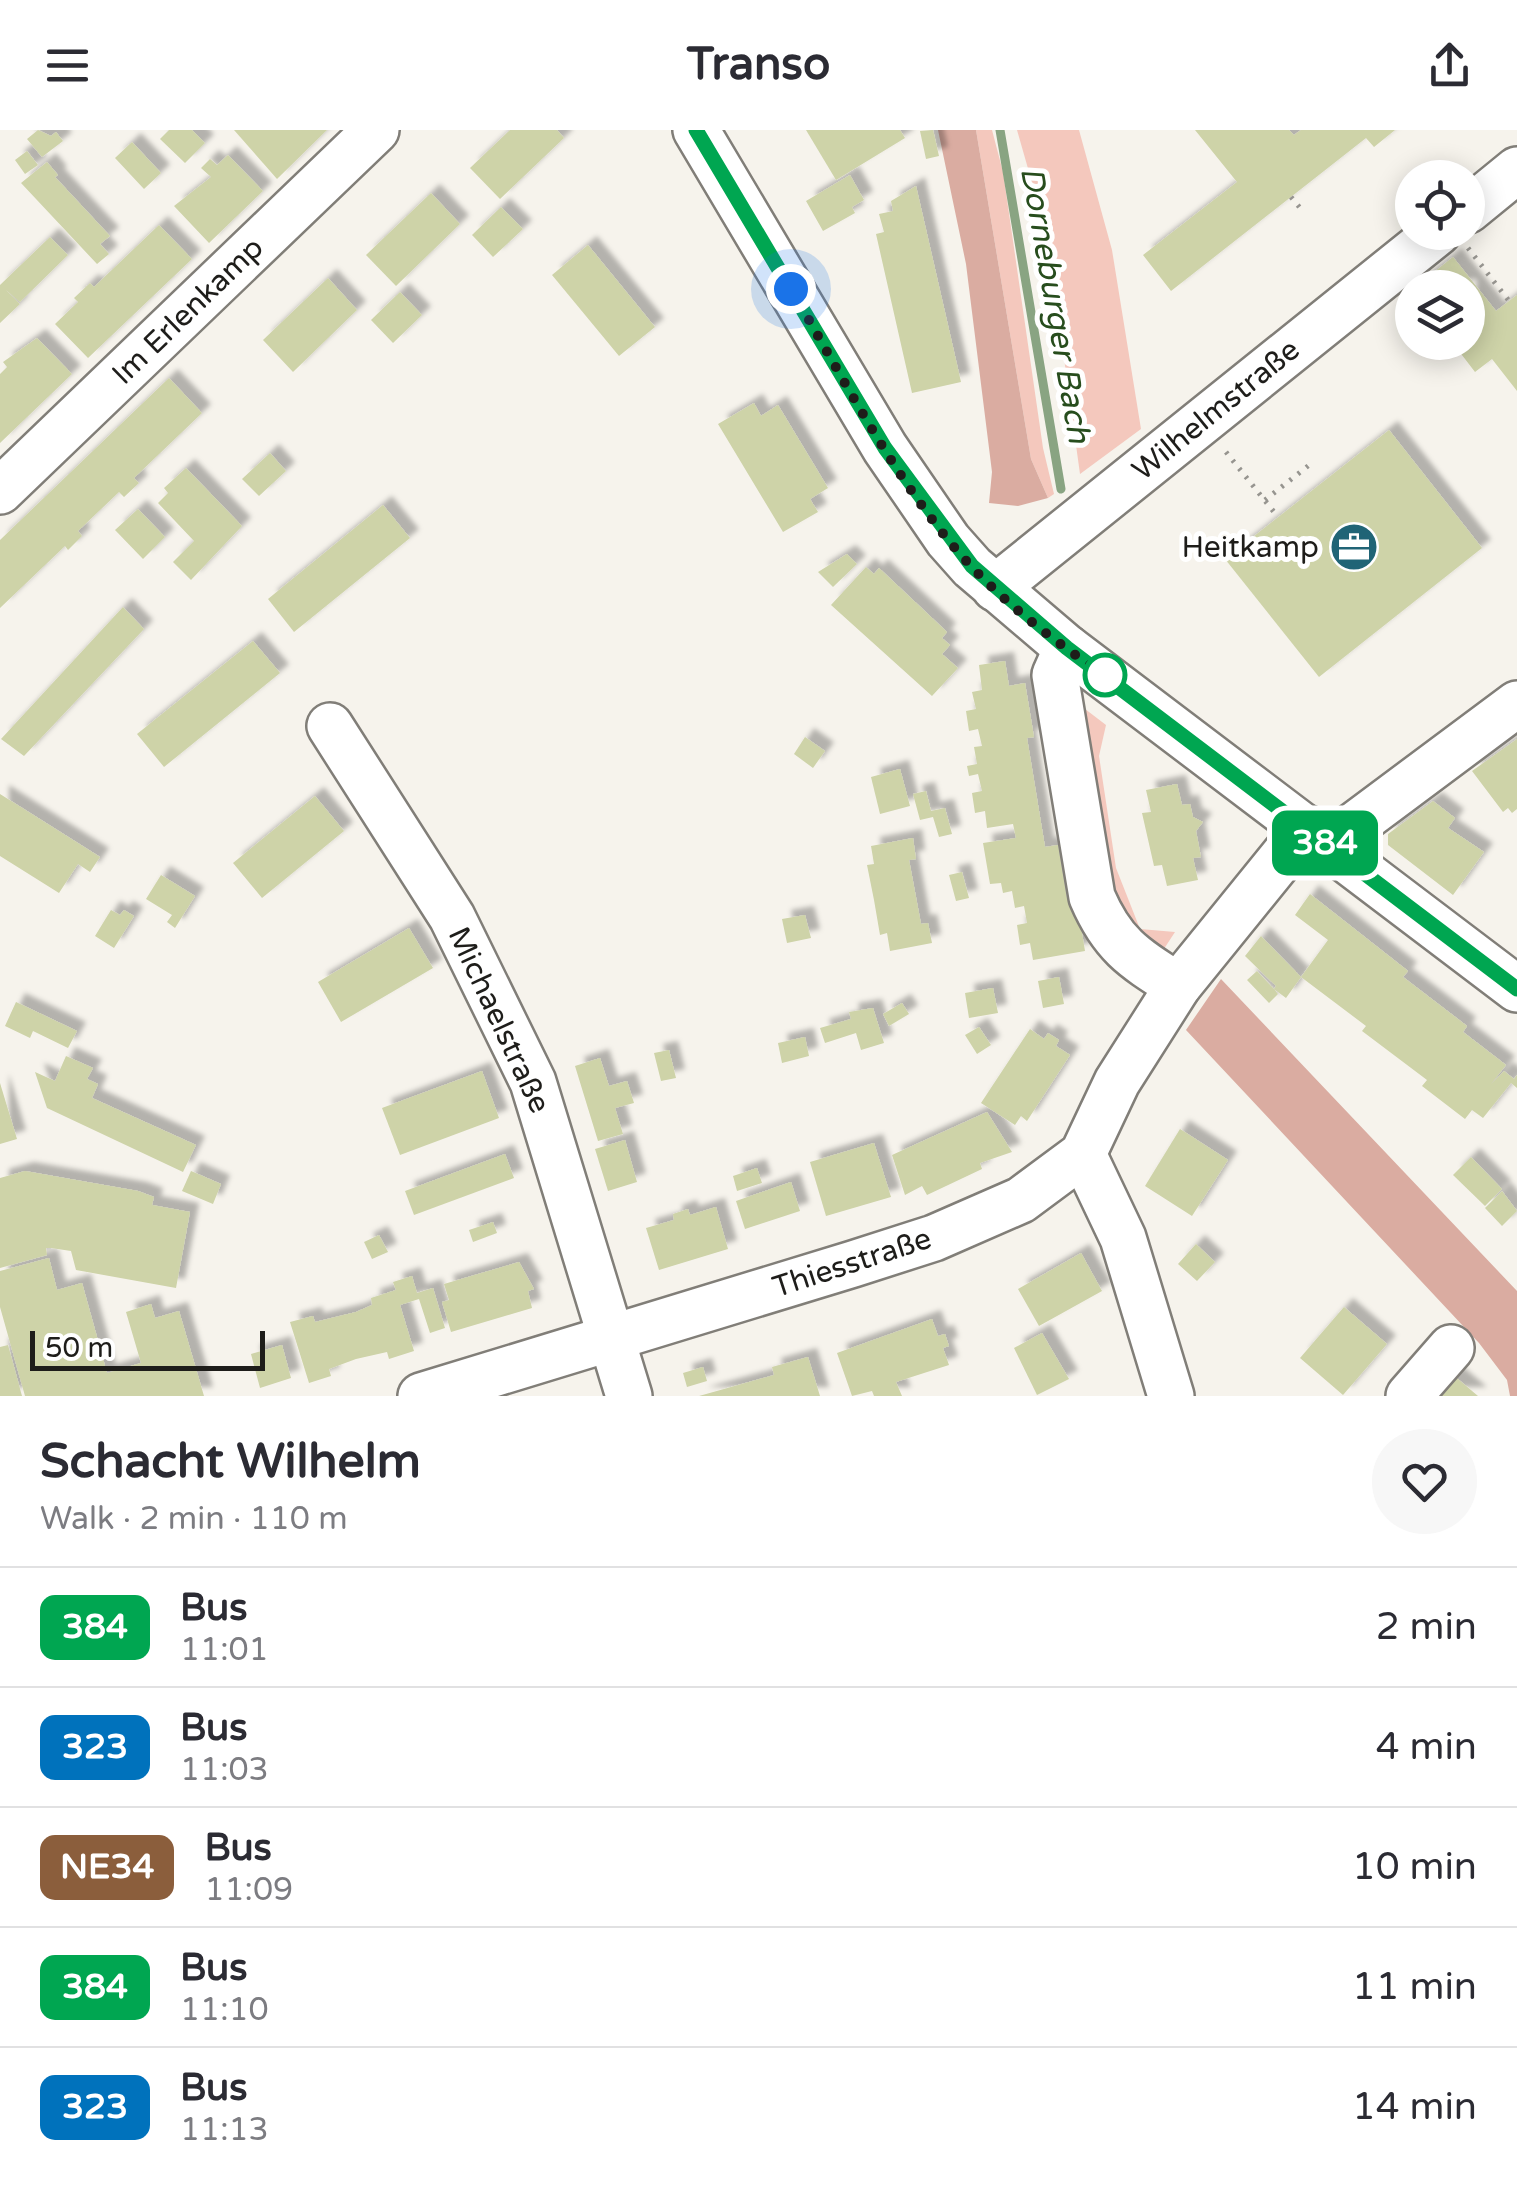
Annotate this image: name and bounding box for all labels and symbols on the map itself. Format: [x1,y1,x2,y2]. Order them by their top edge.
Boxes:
water label: Dorneburger Bach [1012,164,1098,448]
street label: Im Erlenkamp [105,230,271,392]
your location [766,264,816,314]
street label: Wilhelmstraße [1125,331,1307,489]
office icon: Heitkamp [1328,521,1380,573]
place label: Heitkamp [1181,529,1319,566]
unlabelled marker [1084,654,1126,696]
line badge: 384 [1268,810,1382,876]
street label: Michaelstraße [440,921,558,1119]
street label: Thiesstraße [768,1220,936,1306]
scale bar [30,1326,265,1370]

